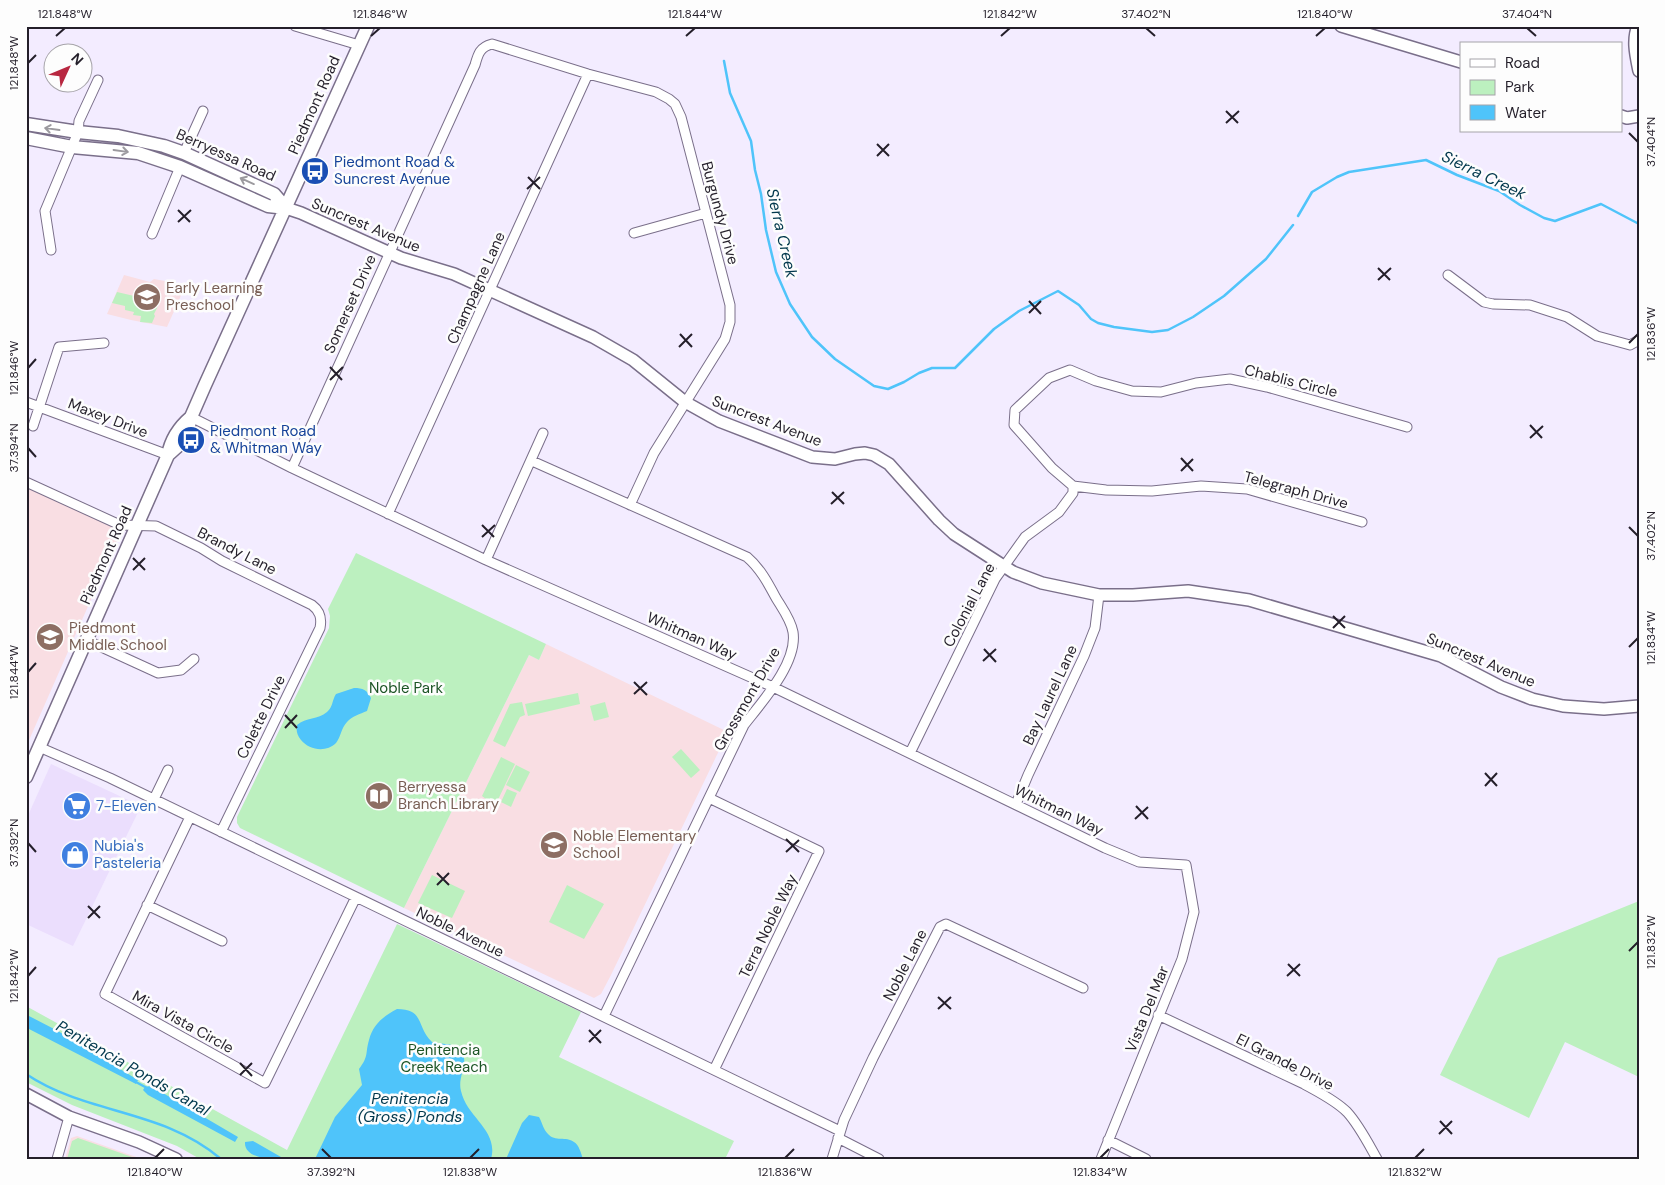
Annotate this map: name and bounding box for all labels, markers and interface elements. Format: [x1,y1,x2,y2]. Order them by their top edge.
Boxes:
text: 121.848°W [38,6,93,22]
text: 121.846°W [353,6,408,22]
text: 121.844°W [668,6,723,22]
text: 121.842°W [983,6,1037,22]
text: 37.402°N [1121,6,1171,22]
text: 121.840°W [1297,6,1353,22]
text: 37.404°N [1502,6,1552,22]
text: 121.848°W [6,35,22,90]
north arrow [42,42,92,92]
legend [1460,42,1622,132]
text: N [67,49,87,69]
street label: Piedmont Road [283,53,345,157]
text: Road [1505,53,1540,73]
text: Park [1505,77,1535,97]
text: Water [1505,103,1547,123]
text: 37.404°N [1643,117,1659,167]
one-way arrow [44,123,60,133]
street label: Berryessa Road [173,124,279,186]
one-way arrow [112,146,128,156]
water label: Sierra Creek [1438,146,1530,205]
place label: Piedmont Road & Suncrest Avenue [334,152,455,189]
bus stop icon: Piedmont Road & Suncrest Avenue [300,156,330,186]
street label: Burgundy Drive [697,159,743,267]
one-way arrow [240,176,255,186]
water label: Sierra Creek [762,186,803,281]
street label: Suncrest Avenue [309,193,423,257]
street label: Champagne Lane [442,229,510,347]
street label: Somerset Drive [319,251,381,357]
place label: Early Learning Preschool [166,278,263,315]
school or university icon: Early Learning Preschool [132,282,162,312]
text: 121.836°W [1643,306,1659,361]
text: 121.846°W [6,340,22,395]
street label: Chablis Circle [1242,360,1340,402]
street label: Suncrest Avenue [709,391,825,451]
street label: Maxey Drive [65,394,151,442]
place label: Piedmont Road & Whitman Way [210,421,322,458]
text: 37.394°N [6,424,22,472]
bus stop icon: Piedmont Road & Whitman Way [176,425,206,455]
street label: Telegraph Drive [1242,466,1350,514]
street label: Piedmont Road [75,503,137,607]
text: 37.402°N [1643,511,1659,561]
street label: Brandy Lane [194,523,280,579]
street label: Colonial Lane [938,559,1000,651]
street label: Whitman Way [644,607,741,665]
text: 121.834°W [1643,611,1659,665]
place label: Piedmont Middle School [69,618,167,655]
school or university icon: Piedmont Middle School [35,622,65,652]
street label: Suncrest Avenue [1424,628,1538,692]
street label: Bay Laurel Lane [1018,642,1082,748]
street label: Grossmont Drive [709,643,785,755]
text: 121.844°W [6,644,22,699]
street label: Colette Drive [232,672,290,762]
park label: Noble Park [369,678,444,698]
place label: Berryessa Branch Library [398,777,500,814]
street label: Whitman Way [1011,780,1107,840]
library icon: Berryessa Branch Library [364,781,394,811]
supermarket icon: 7-Eleven [62,791,92,821]
place label: 7-Eleven [96,796,156,816]
text: 37.392°N [6,819,22,867]
place label: Noble Elementary School [573,826,697,863]
school or university icon: Noble Elementary School [539,830,569,860]
place label: Nubia's Pasteleria [94,836,161,873]
shop icon: Nubia's Pasteleria [60,840,90,870]
street label: Terra Noble Way [734,870,802,981]
street label: Noble Avenue [413,902,507,962]
text: 121.832°W [1643,915,1659,969]
street label: Noble Lane [878,926,932,1004]
text: 121.842°W [6,949,22,1003]
street label: Vista Del Mar [1121,962,1174,1055]
street label: Mira Vista Circle [129,986,237,1058]
water label: Penitencia Ponds Canal [52,1015,214,1121]
street label: El Grande Drive [1233,1029,1337,1095]
park label: Penitencia Creek Reach [401,1040,487,1077]
water label: Penitencia (Gross) Ponds [358,1088,462,1127]
text: 121.840°W [127,1164,183,1180]
text: 37.392°N [307,1164,355,1180]
text: 121.838°W [443,1164,497,1180]
text: 121.836°W [758,1164,813,1180]
text: 121.834°W [1073,1164,1127,1180]
text: 121.832°W [1388,1164,1442,1180]

